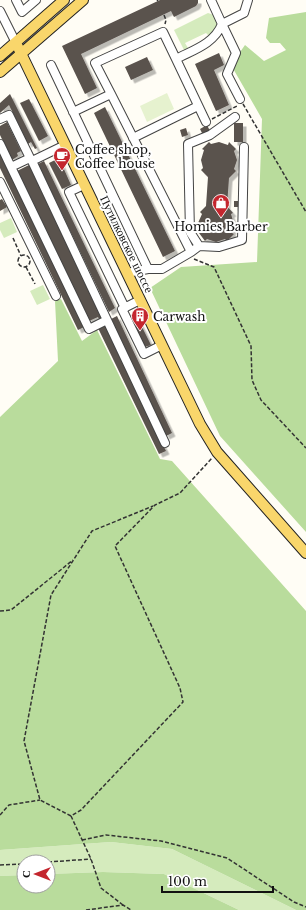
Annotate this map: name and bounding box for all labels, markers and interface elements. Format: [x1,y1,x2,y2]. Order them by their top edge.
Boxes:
place label: Coffee shop, Coffee house [75,142,155,171]
cafe icon: Coffee shop, Coffee house [52,146,72,171]
street label: Путилковское шоссе [97,193,157,295]
shop icon: Homies Barber [211,193,231,218]
place label: Homies Barber [174,219,268,234]
building icon: Carwash [130,306,150,331]
place label: Carwash [153,309,205,324]
north arrow [16,854,56,894]
scale bar [162,868,273,894]
text: С [19,870,33,878]
text: 100 m [168,874,207,889]

